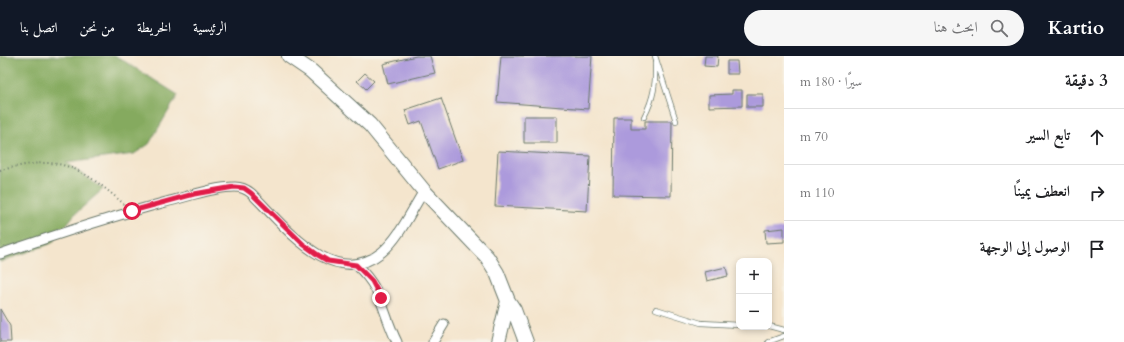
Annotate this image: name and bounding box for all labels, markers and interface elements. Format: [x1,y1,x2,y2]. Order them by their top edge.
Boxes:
search box [744,10,1024,46]
text: Kartio [1048,15,1104,41]
text: ابحث هنا [934,17,978,37]
icon: search [988,17,1010,39]
text: اتصل بنا [20,18,58,37]
text: من نحن [80,18,115,37]
text: الخريطة [137,18,171,37]
text: الرئيسية [193,18,227,37]
text: 3 دقيقة [1065,69,1108,92]
text: سيرًا · 180 m [800,73,862,91]
text: تابع السير [1027,125,1070,145]
icon: ahead [1086,126,1108,148]
text: 70 m [800,128,828,146]
text: انعطف يمينًا [1014,181,1070,201]
icon: right [1086,182,1108,204]
text: 110 m [800,184,834,202]
route start [123,202,141,220]
text: الوصول إلى الوجهة [980,237,1070,257]
icon: arrive [1086,238,1108,260]
map controls [736,258,772,330]
button: + [736,258,772,294]
route end [372,289,390,307]
button: − [736,294,772,330]

